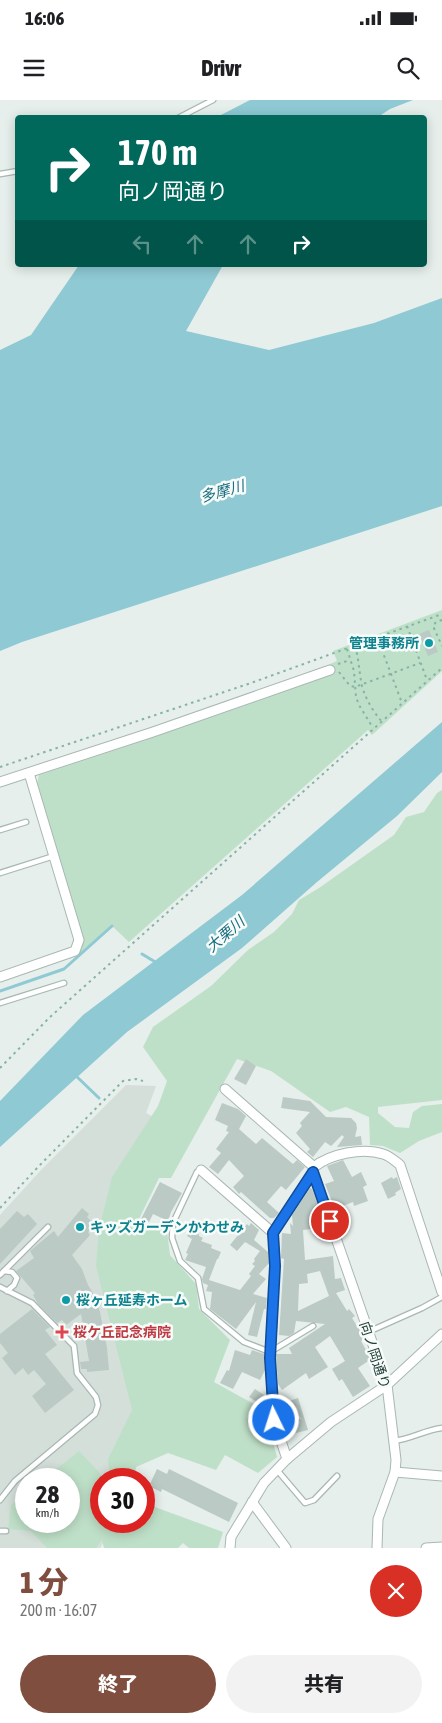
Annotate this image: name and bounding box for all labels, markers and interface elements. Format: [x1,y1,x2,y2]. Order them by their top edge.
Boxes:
text: 16:06 [25,7,64,29]
icon: menu [20,54,48,82]
icon: search [394,54,422,82]
text: Drivr [201,55,241,81]
text: 170 m [118,132,197,172]
icon: right [35,135,100,200]
text: 向ノ岡通り [118,178,228,204]
icon: left [128,230,156,258]
icon: ahead [181,230,209,258]
icon: ahead [234,230,262,258]
icon: right [287,230,315,258]
water label: 多摩川 [198,476,248,505]
place label: 管理事務所 [349,635,419,651]
marker: 管理事務所 [423,637,435,649]
water label: 大栗川 [202,912,249,955]
pin [309,1200,351,1242]
icon: arrive [316,1207,344,1235]
place label: キッズガーデンかわせみ [90,1219,244,1235]
marker: キッズガーデンかわせみ [74,1221,86,1233]
place label: 桜ヶ丘延寿ホーム [76,1292,188,1308]
marker: 桜ヶ丘延寿ホーム [60,1294,72,1306]
street label: 向ノ岡通り [357,1319,393,1391]
place label: 桜ケ丘記念病院 [73,1324,171,1340]
marker: 桜ケ丘記念病院 [55,1325,69,1339]
position arrow [247,1393,299,1445]
speed limit sign: 30 [90,1468,155,1533]
text: 28 [36,1480,59,1508]
text: km/h [36,1506,59,1520]
text: 1 分 [20,1565,68,1599]
button: close [370,1565,422,1617]
text: 200 m · 16:07 [20,1601,97,1619]
button: 終了 [20,1655,216,1713]
button: 共有 [226,1655,422,1713]

